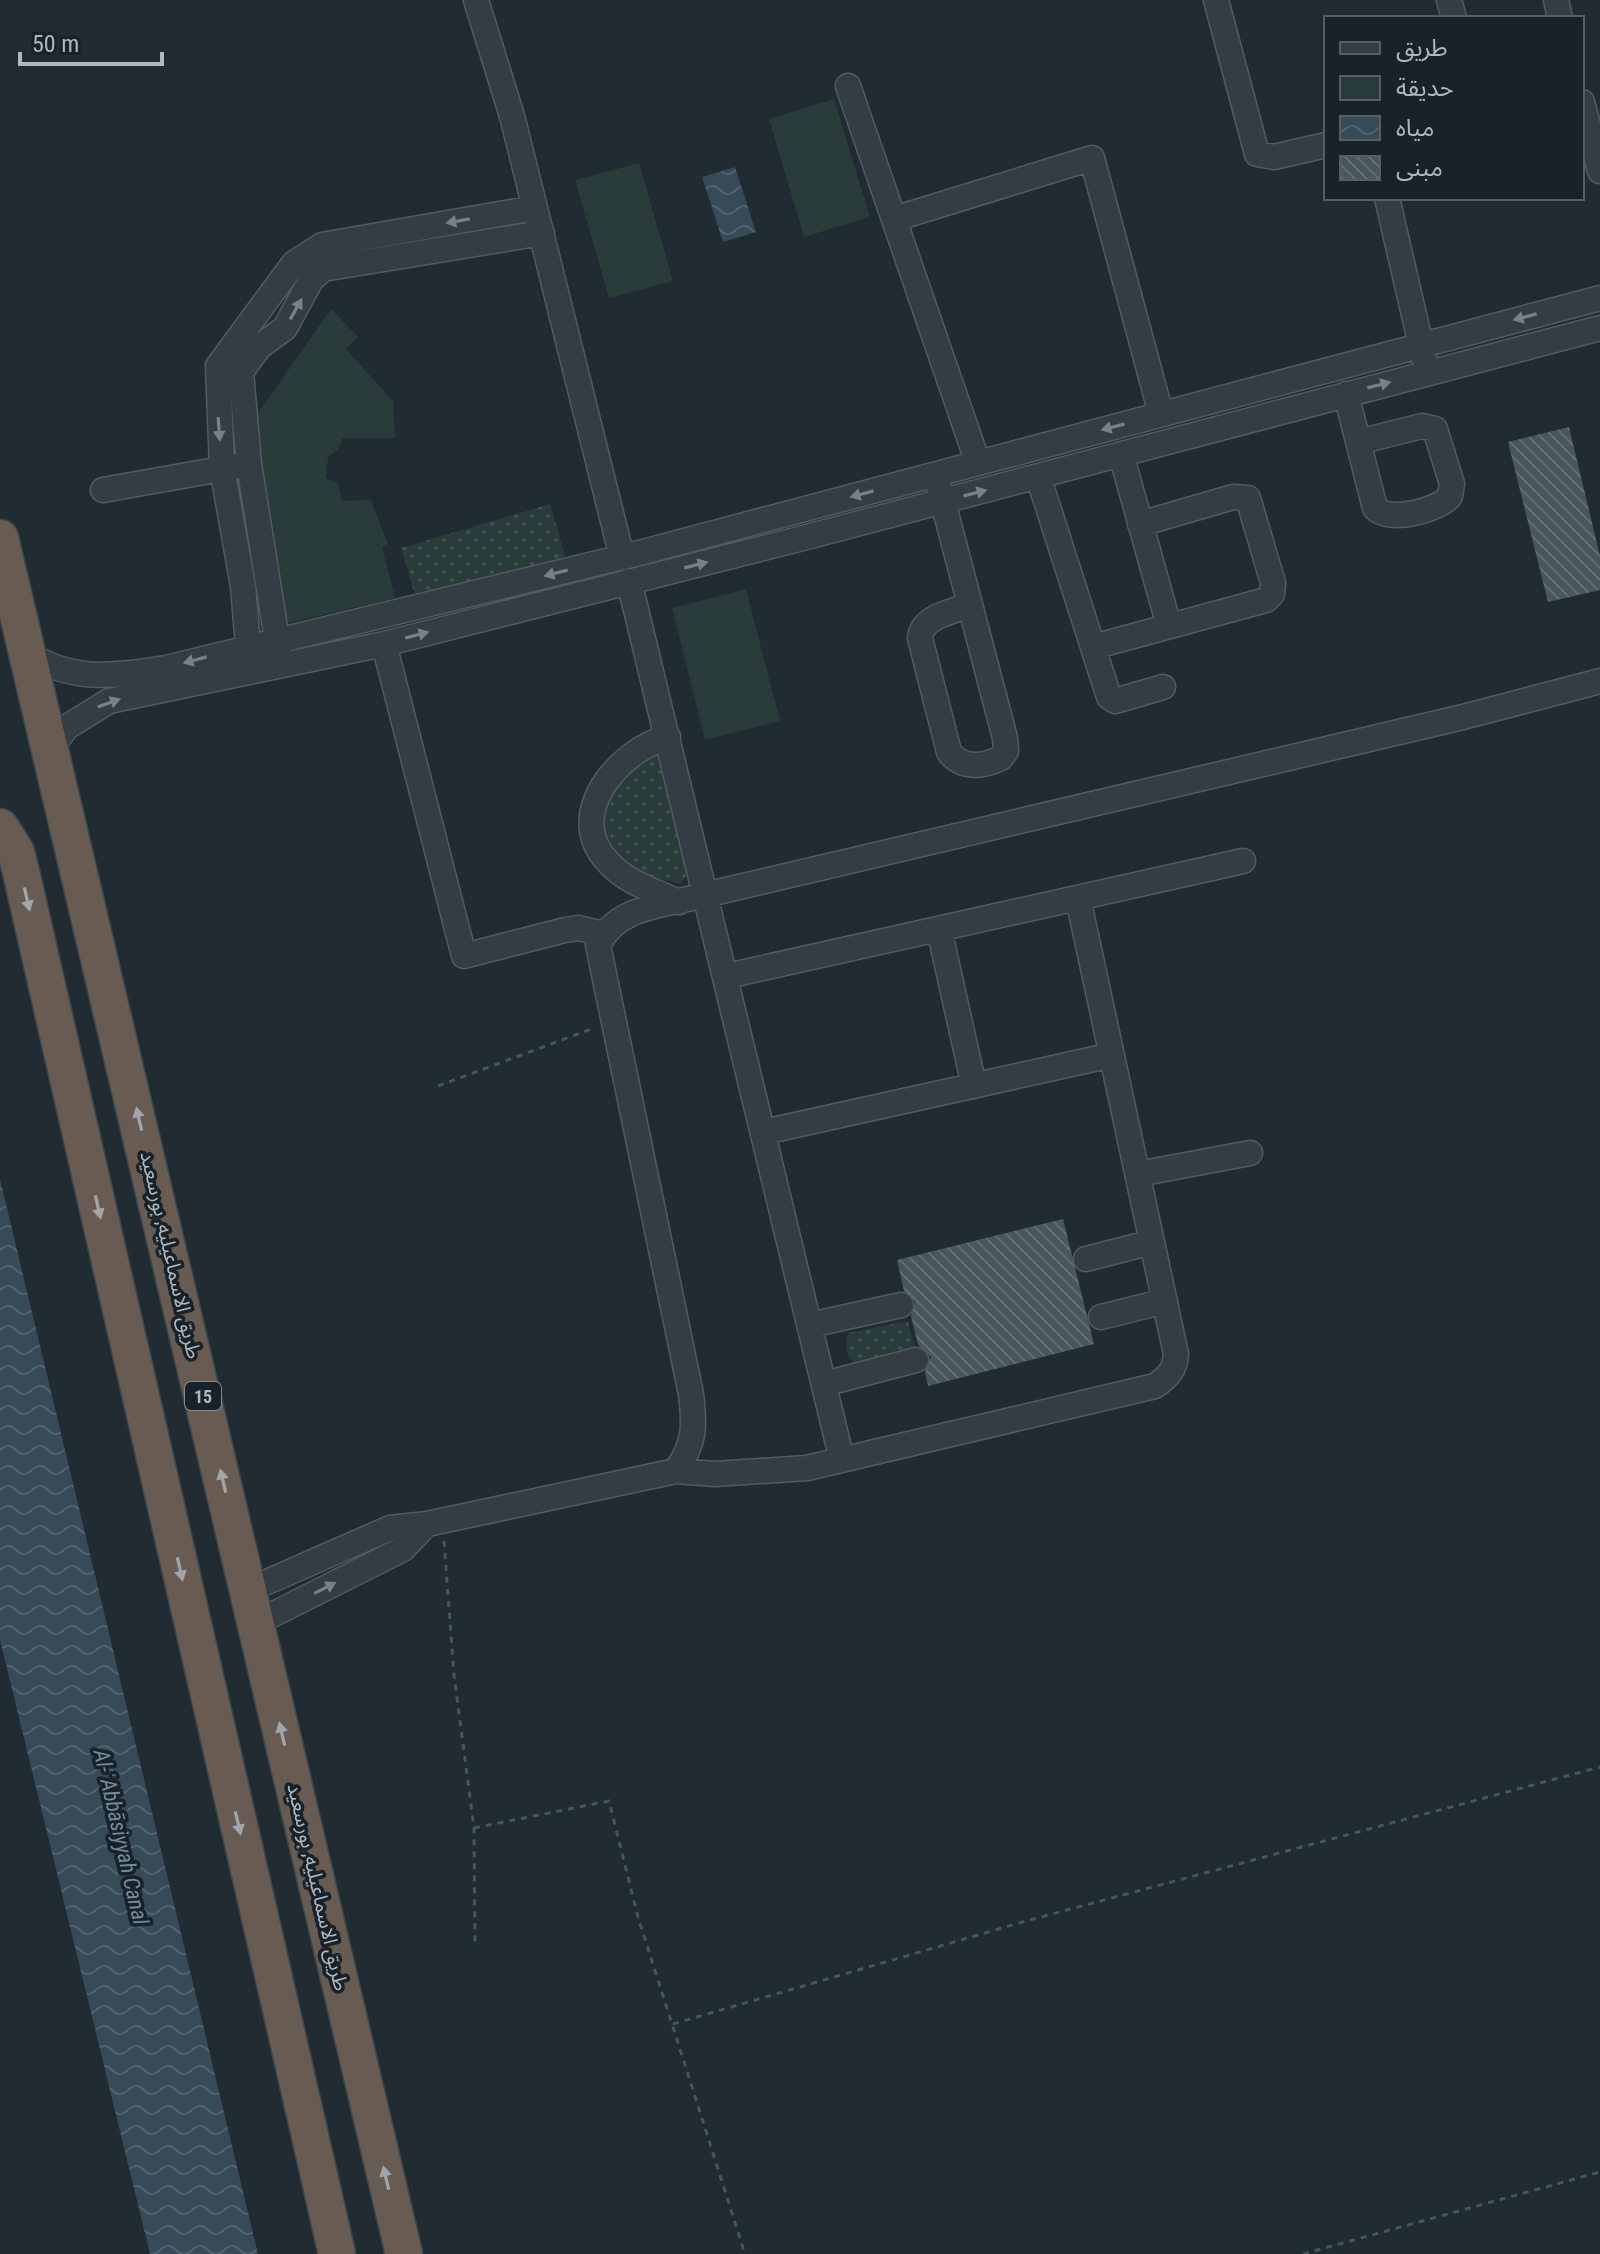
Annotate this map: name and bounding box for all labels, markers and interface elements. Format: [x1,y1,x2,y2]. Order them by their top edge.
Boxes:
scale bar [20,16,162,66]
legend [1324,16,1584,200]
text: 50 m [32,30,79,58]
text: طريق [1396,34,1448,63]
text: حديقة [1396,74,1454,102]
text: مياه [1396,114,1434,142]
text: مبنى [1396,154,1443,182]
one-way arrow [445,216,470,228]
one-way arrow [289,298,303,320]
one-way arrow [1512,312,1537,324]
one-way arrow [1367,378,1392,390]
one-way arrow [213,417,226,442]
one-way arrow [1101,421,1125,434]
one-way arrow [964,486,988,499]
one-way arrow [850,488,874,501]
one-way arrow [684,558,709,570]
one-way arrow [544,568,569,580]
one-way arrow [405,629,430,641]
one-way arrow [182,655,207,667]
one-way arrow [97,696,121,709]
one-way arrow [21,886,34,911]
one-way arrow [132,1106,144,1131]
street label: طريق الاسماعيليه, بورسعيد [134,1149,207,1361]
one-way arrow [92,1194,104,1219]
road number: 15 [185,1382,221,1410]
one-way arrow [217,1468,229,1493]
one-way arrow [175,1557,187,1582]
one-way arrow [314,1581,337,1595]
one-way arrow [275,1721,288,1746]
water label: Al-ʿAbbāsiyyah Canal [88,1746,154,1928]
street label: طريق الاسماعيليه, بورسعيد [281,1781,354,1993]
one-way arrow [233,1810,245,1835]
one-way arrow [379,2165,392,2190]

